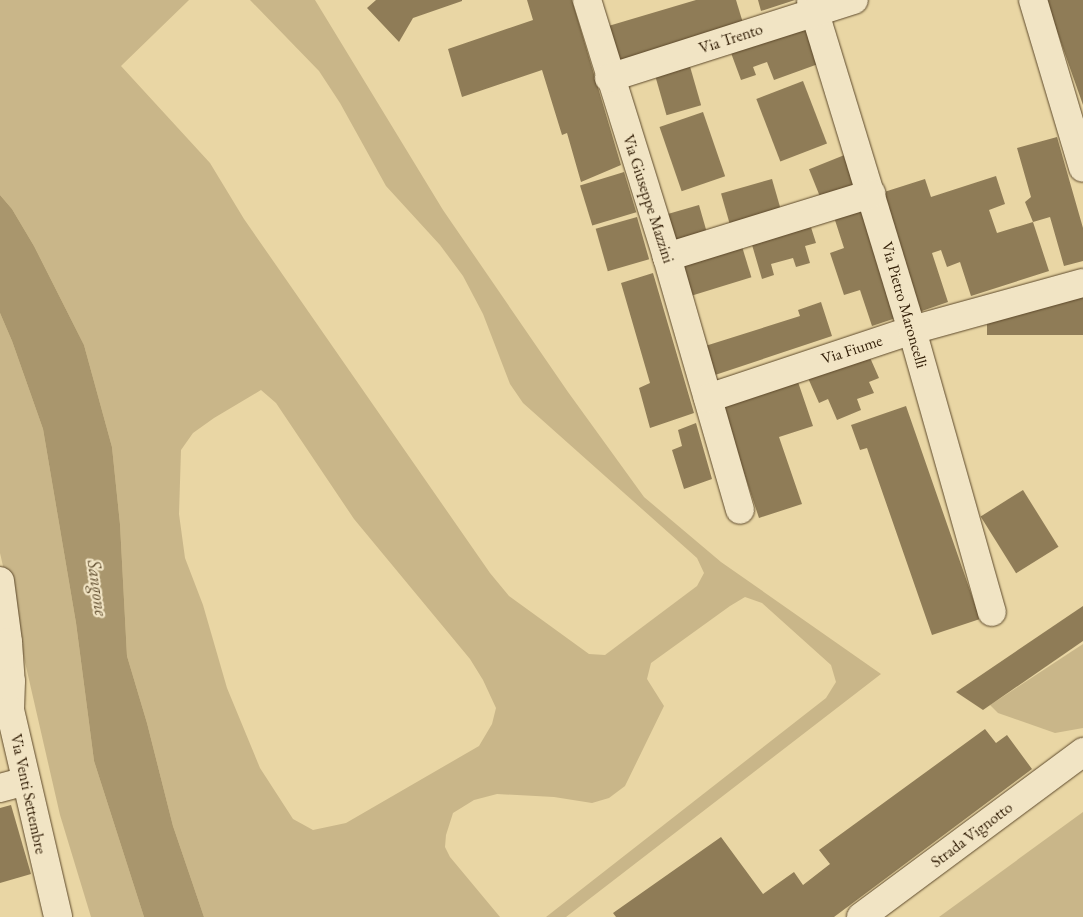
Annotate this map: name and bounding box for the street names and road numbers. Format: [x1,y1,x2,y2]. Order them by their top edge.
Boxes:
street label: Via Trento [697,20,765,58]
street label: Via Giuseppe Mazzini [618,132,678,266]
street label: Via Pietro Maroncelli [877,240,931,370]
street label: Via Fiume [819,331,885,369]
street label: Via Venti Settembre [6,732,50,856]
street label: Strada Vignotto [927,798,1017,872]

